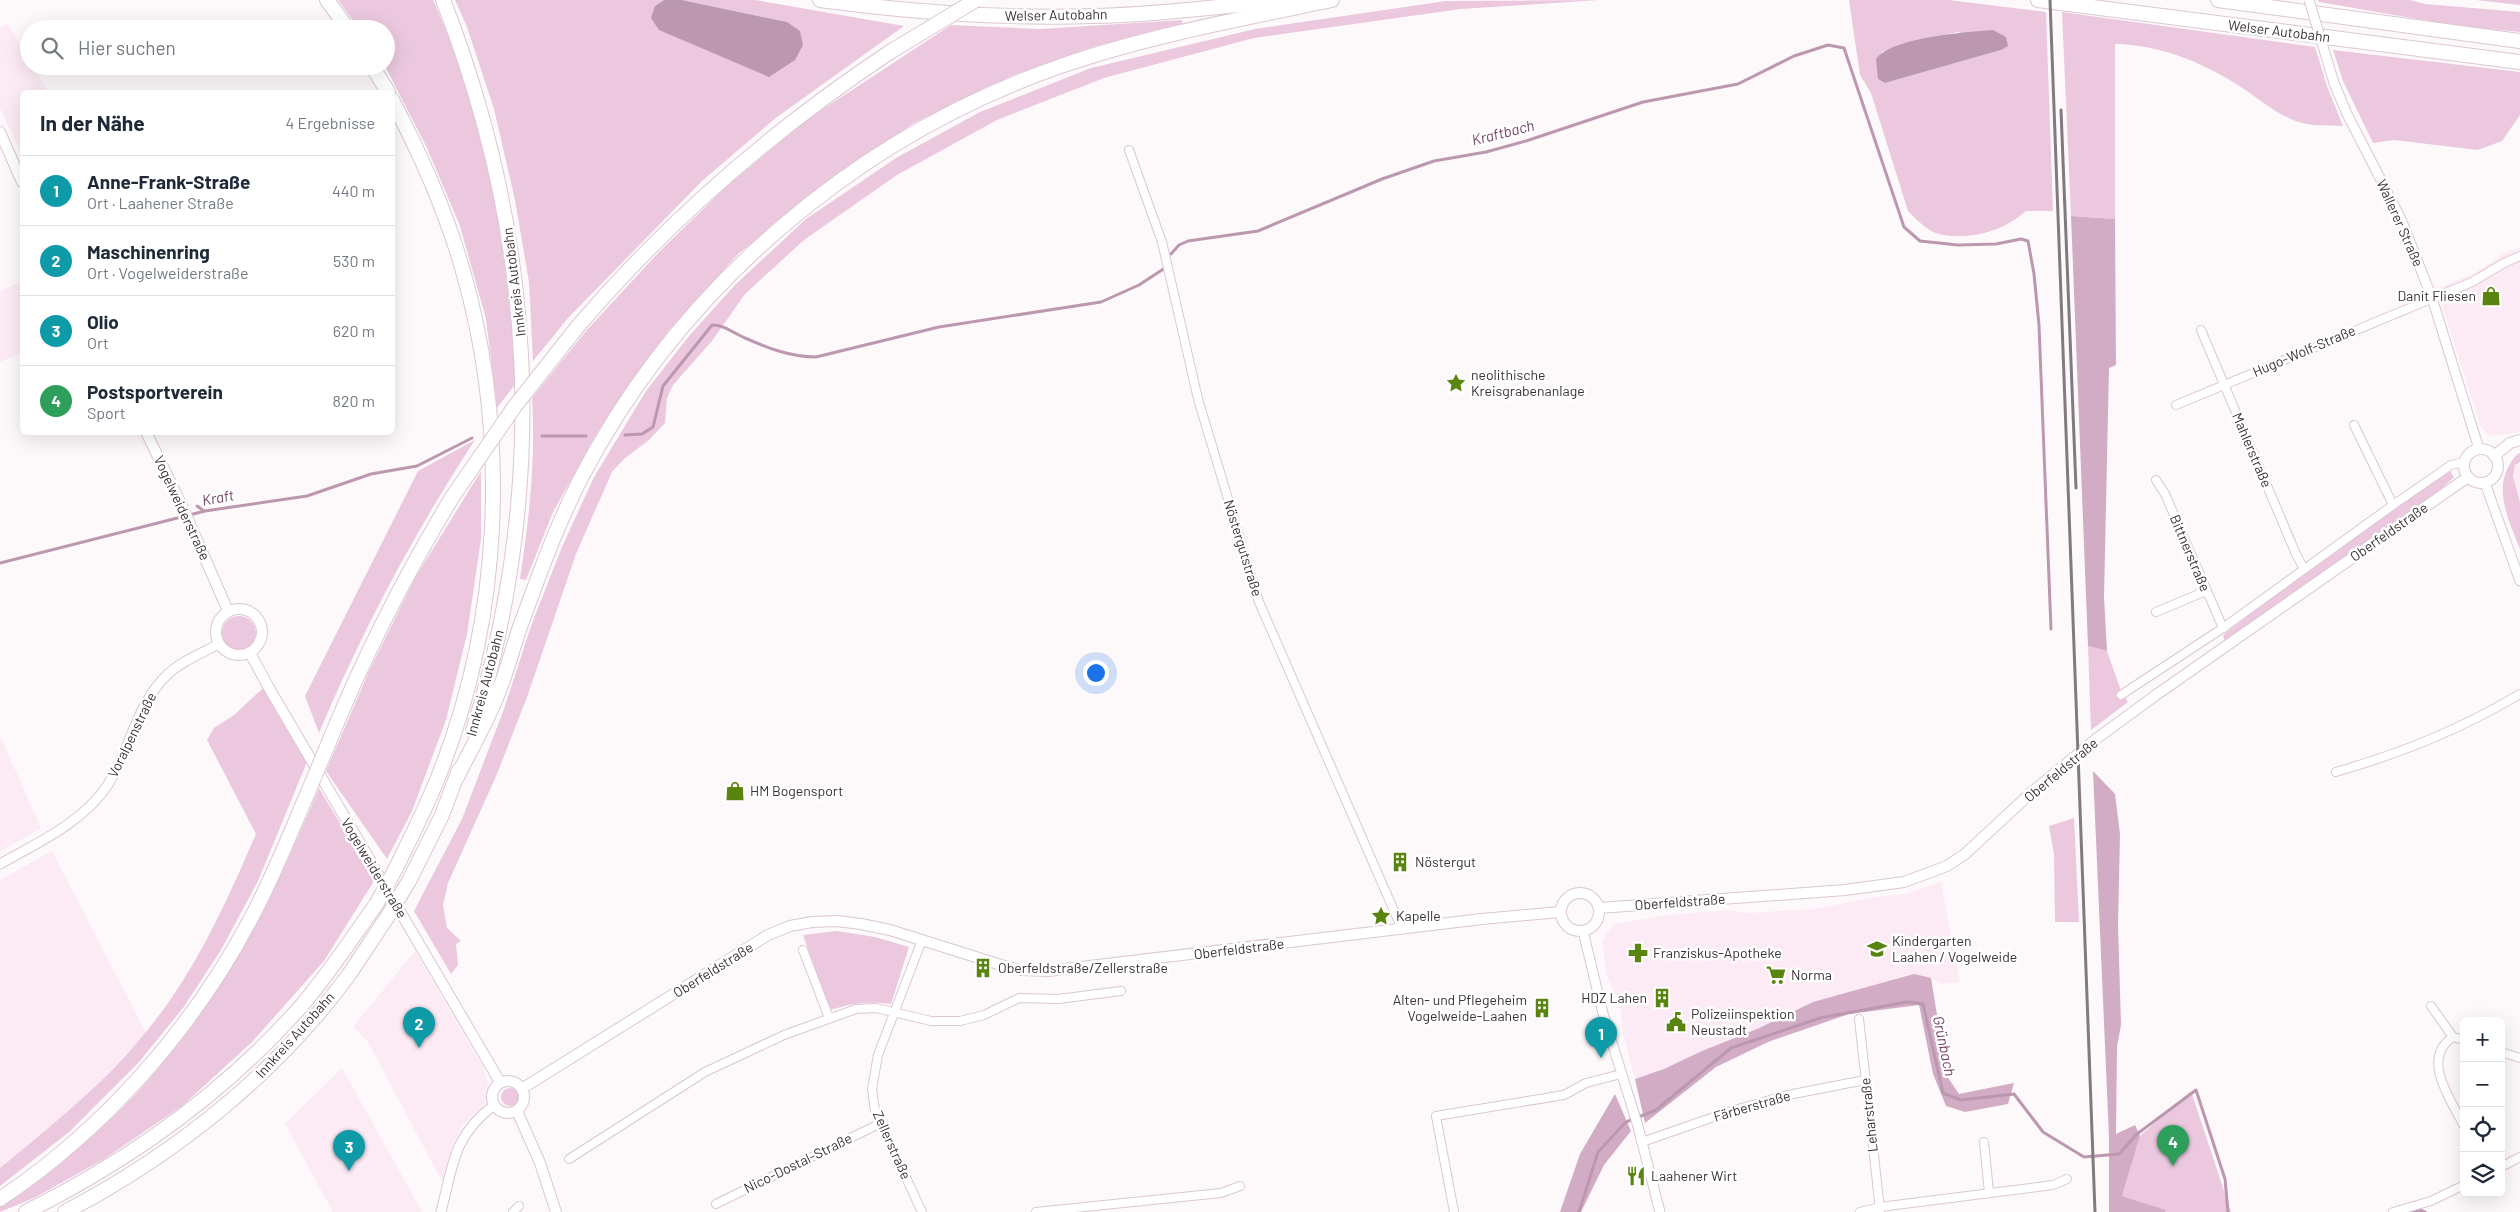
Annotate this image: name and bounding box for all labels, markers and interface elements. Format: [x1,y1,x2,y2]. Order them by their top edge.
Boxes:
street label: Welser Autobahn [1004,5,1108,24]
street label: Welser Autobahn [2227,16,2331,45]
search box [20,20,395,75]
icon: search [38,34,66,62]
text: Hier suchen [78,36,176,59]
text: In der Nähe [40,110,145,135]
text: 4 Ergebnisse [285,113,375,132]
water label: Kraftbach [1470,116,1536,148]
text: Anne-Frank-Straße [87,170,250,193]
street label: Wallerer Straße [2374,176,2427,269]
text: 1 [53,181,59,200]
text: 440 m [332,181,375,200]
text: Ort · Laahener Straße [87,193,234,212]
street label: Innkreis Autobahn [498,227,529,338]
text: Maschinenring [87,240,210,263]
text: 2 [52,251,60,270]
text: 530 m [333,251,375,270]
text: Ort · Vogelweiderstraße [87,263,249,282]
shop icon: Danit Fliesen [2480,285,2502,307]
place label: Danit Fliesen [2397,287,2476,304]
text: Olio [87,310,119,333]
text: 3 [52,321,60,340]
text: 620 m [333,321,375,340]
street label: Hugo-Wolf-Straße [2250,321,2358,380]
text: Ort [87,333,109,352]
place label: neolithische Kreisgrabenanlage [1471,366,1585,399]
place icon: neolithische Kreisgrabenanlage [1445,372,1467,394]
text: Postsportverein [87,380,223,403]
text: 4 [51,391,61,410]
text: 820 m [333,391,375,410]
text: Sport [87,403,126,422]
street label: Mahlerstraße [2229,410,2276,490]
street label: Vogelweiderstraße [151,453,214,563]
water label: Kraft [200,485,236,509]
street label: Nöstergutstraße [1221,497,1266,598]
street label: Oberfeldstraße [2347,499,2431,565]
street label: Bittnerstraße [2167,512,2214,594]
street label: Innkreis Autobahn [462,628,507,738]
your location [1083,660,1109,686]
street label: Voralpenstraße [104,689,159,780]
street label: Oberfeldstraße [2020,734,2101,805]
shop icon: HM Bogensport [724,780,746,802]
place label: HM Bogensport [750,782,843,799]
street label: Vogelweiderstraße [338,815,411,921]
building icon: Nöstergut [1389,851,1411,873]
place label: Nöstergut [1415,853,1476,870]
street label: Oberfeldstraße [1634,890,1726,913]
place icon: Kapelle [1370,905,1392,927]
place label: Kapelle [1396,907,1441,924]
place label: Kindergarten Laahen / Vogelweide [1892,932,2017,965]
street label: Oberfeldstraße [1193,935,1285,962]
street label: Oberfeldstraße [670,938,756,1001]
school or university icon: Kindergarten Laahen / Vogelweide [1866,938,1888,960]
pharmacy icon: Franziskus-Apotheke [1627,942,1649,964]
place label: Franziskus-Apotheke [1653,944,1782,961]
building icon: Oberfeldstraße/Zellerstraße [972,957,994,979]
place label: Oberfeldstraße/Zellerstraße [998,959,1168,976]
supermarket icon: Norma [1765,964,1787,986]
place label: Norma [1791,966,1832,983]
building icon: HDZ Lahen [1651,987,1673,1009]
street label: Innkreis Autobahn [252,988,338,1081]
place label: HDZ Lahen [1581,989,1647,1006]
place label: Alten- und Pflegeheim Vogelweide-Laahen [1393,991,1527,1024]
building icon: Alten- und Pflegeheim Vogelweide-Laahen [1531,997,1553,1019]
place label: Polizeiinspektion Neustadt [1691,1005,1795,1038]
pin: 2 [403,1007,435,1048]
public building icon: Polizeiinspektion Neustadt [1665,1011,1687,1033]
water label: Grünbach [1930,1014,1960,1078]
pin: 1 [1585,1017,1617,1058]
map controls [2460,1017,2505,1197]
button: + [2460,1017,2505,1062]
button: − [2460,1062,2505,1107]
street label: Leharstraße [1856,1077,1881,1153]
street label: Färberstraße [1711,1086,1792,1125]
button: locate [2460,1107,2505,1152]
street label: Zellerstraße [870,1108,915,1182]
pin: 4 [2157,1125,2189,1166]
street label: Nico-Dostal-Straße [741,1129,855,1196]
pin: 3 [333,1130,365,1171]
button: layers [2460,1152,2505,1197]
restaurant icon: Laahener Wirt [1625,1165,1647,1187]
place label: Laahener Wirt [1651,1167,1737,1184]

